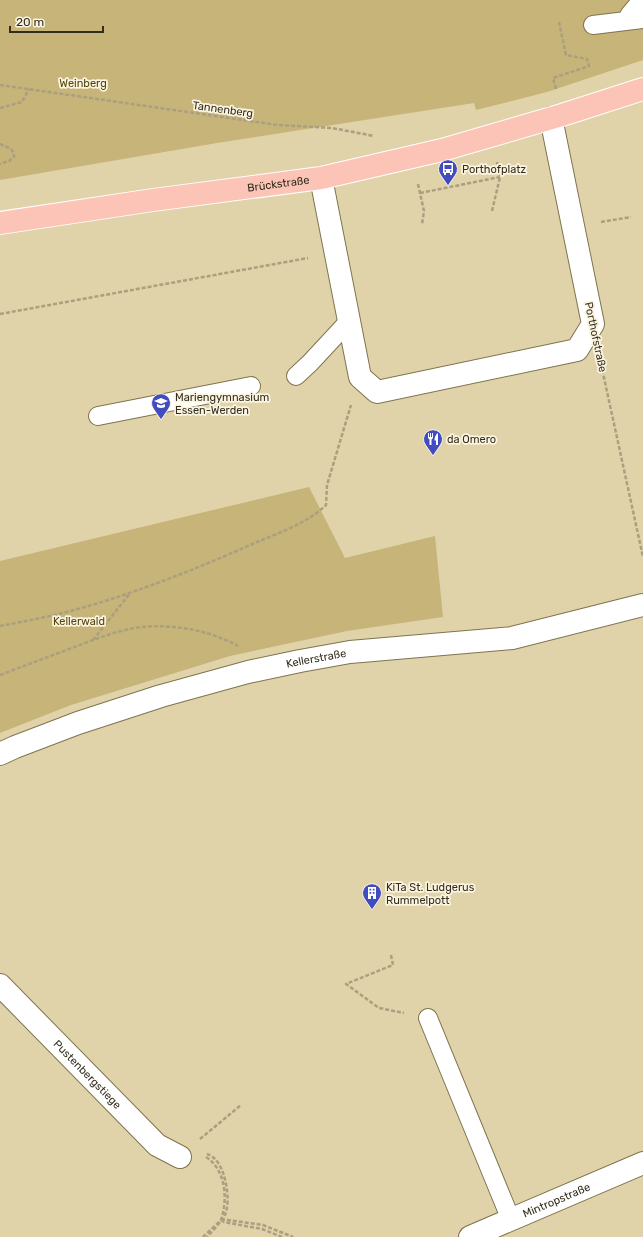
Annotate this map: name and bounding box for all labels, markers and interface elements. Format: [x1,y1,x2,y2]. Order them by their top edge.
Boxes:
scale bar [10,8,103,34]
text: 20 m [16,15,44,29]
park label: Weinberg [59,77,107,90]
street label: Tannenberg [192,99,254,120]
bus stop icon: Porthofplatz [437,158,459,186]
place label: Porthofplatz [462,163,527,176]
street label: Brückstraße [246,174,310,195]
street label: Porthofstraße [582,301,609,374]
place label: Mariengymnasium Essen-Werden [175,391,270,417]
school or university icon: Mariengymnasium Essen-Werden [150,392,172,420]
restaurant icon: da Omero [422,428,444,456]
place label: da Omero [447,433,496,446]
park label: Kellerwald [53,615,105,628]
street label: Kellerstraße [285,647,347,671]
place label: KiTa St. Ludgerus Rummelpott [386,881,475,907]
building icon: KiTa St. Ludgerus Rummelpott [361,882,383,910]
street label: Pustenbergstiege [51,1037,124,1112]
street label: Mintropstraße [521,1180,592,1221]

